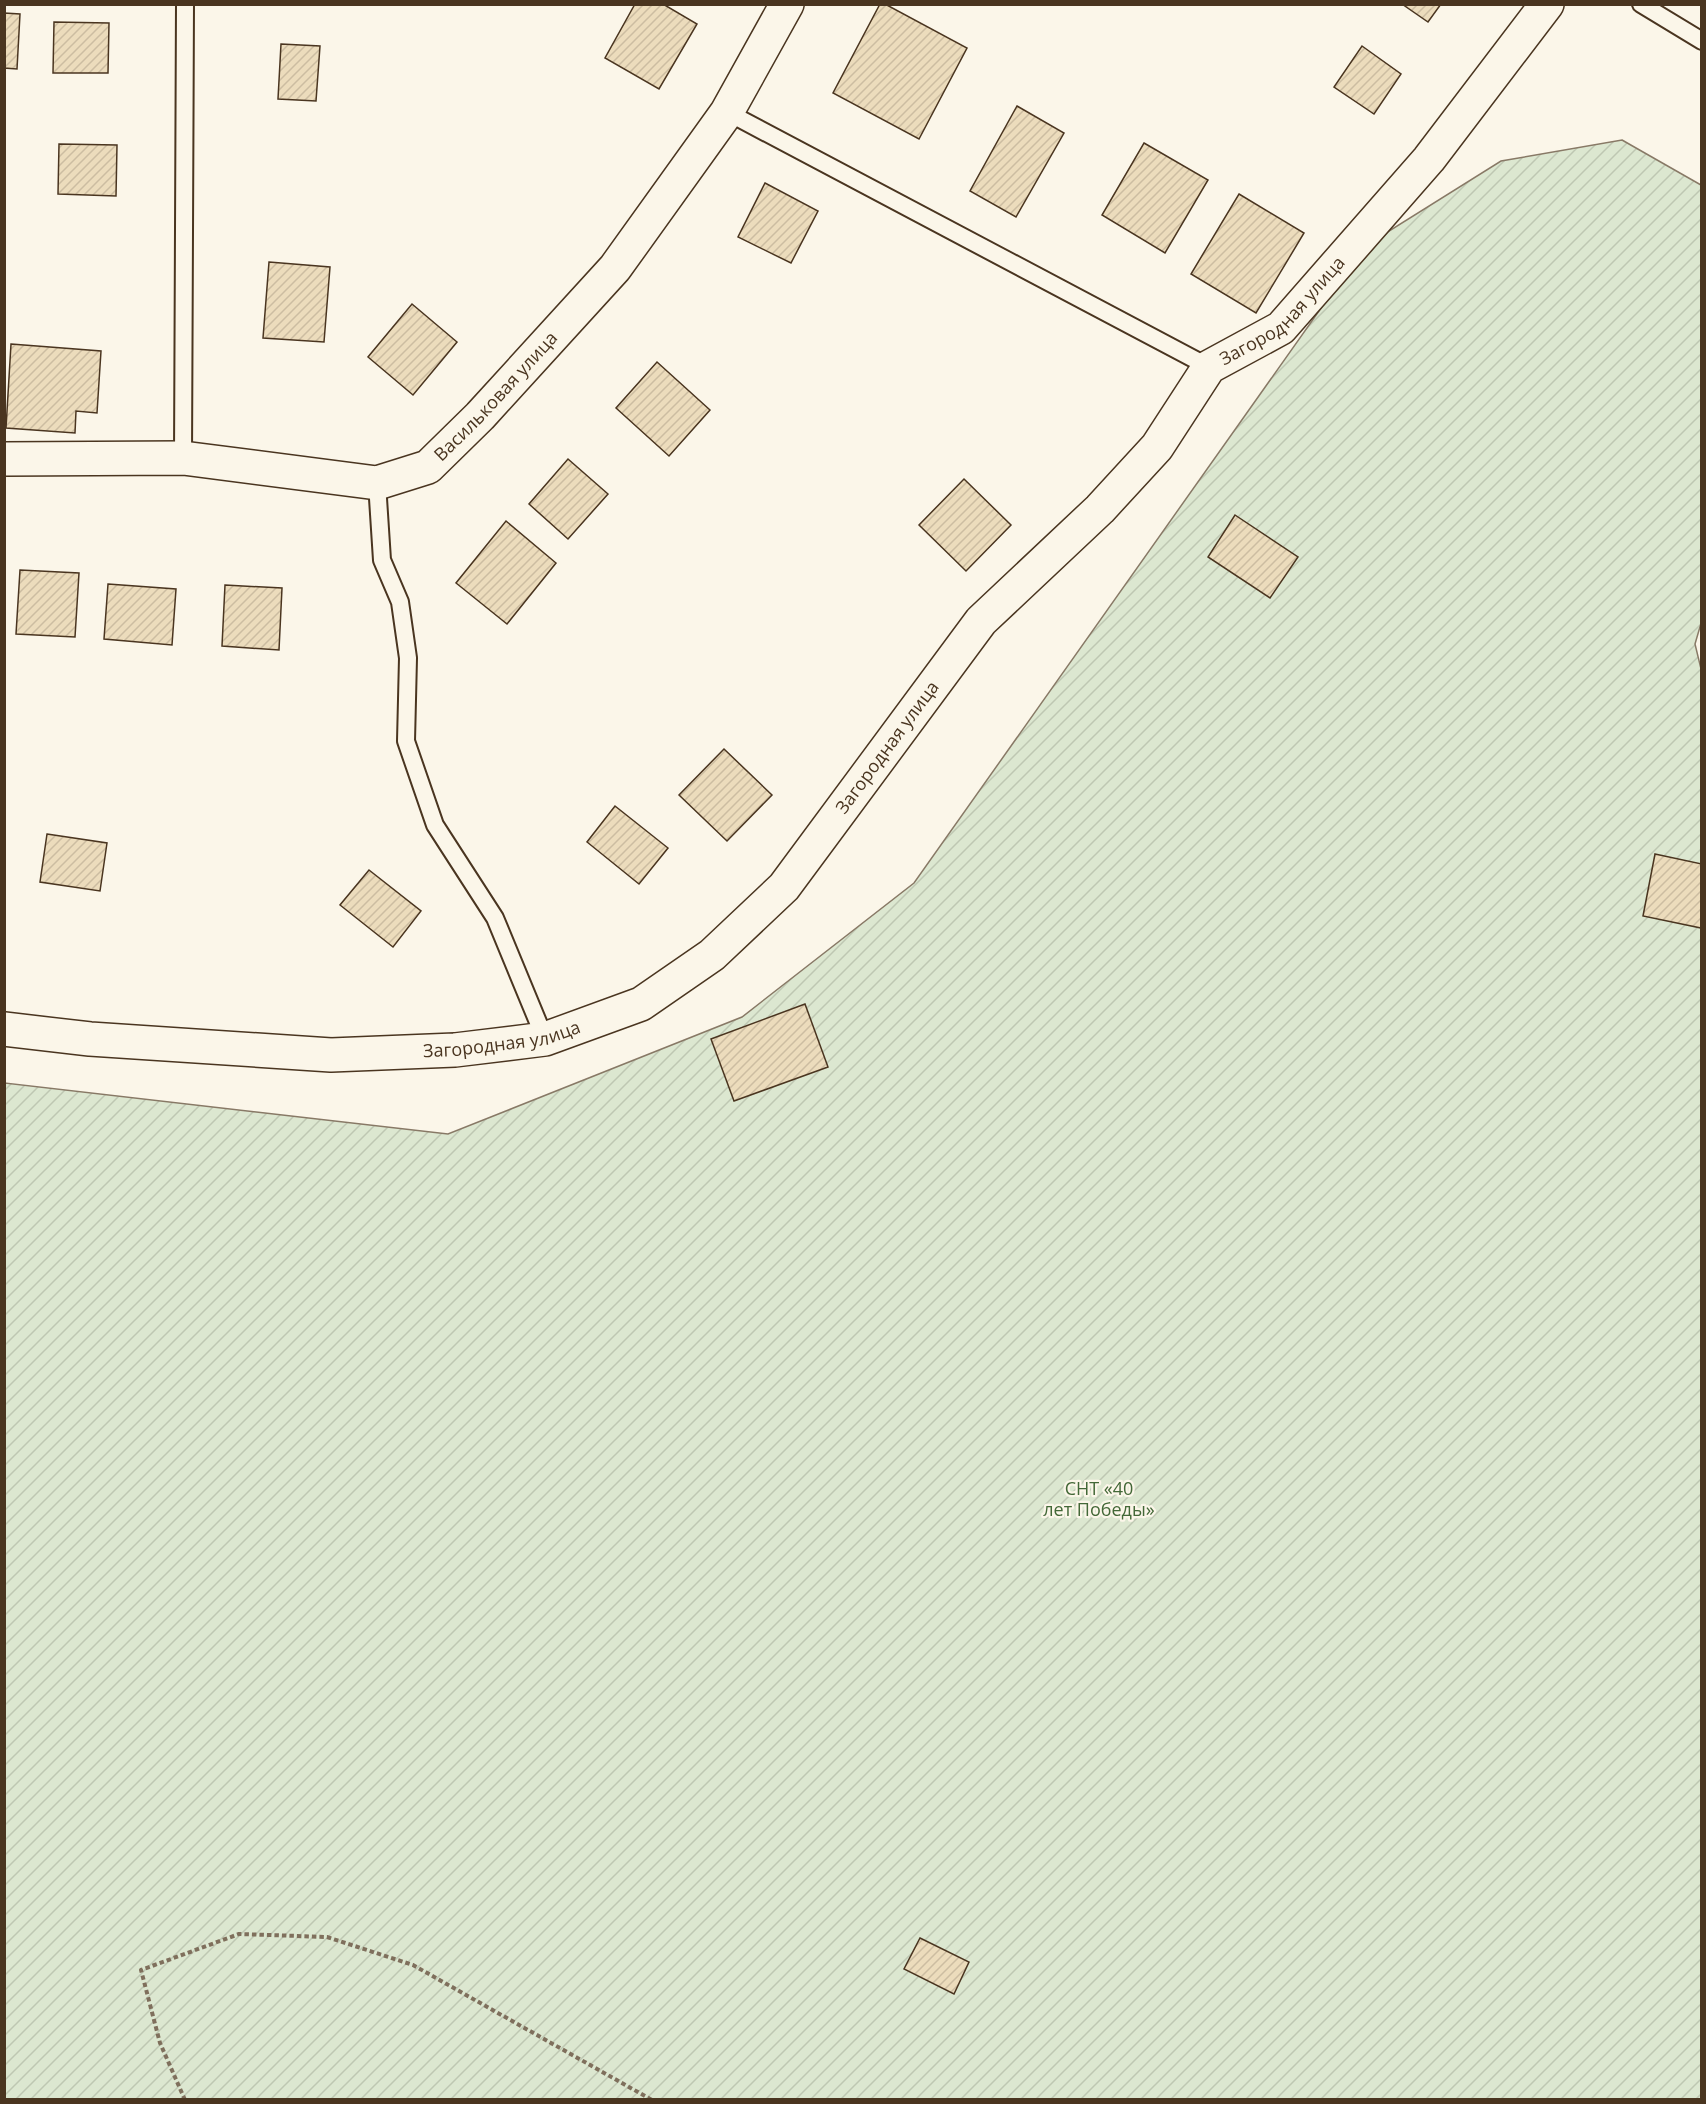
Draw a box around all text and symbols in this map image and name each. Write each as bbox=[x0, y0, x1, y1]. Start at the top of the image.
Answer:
street label: Загородная улица bbox=[1215, 251, 1350, 370]
street label: Васильковая улица bbox=[428, 326, 562, 466]
street label: Загородная улица bbox=[829, 676, 944, 818]
street label: Загородная улица bbox=[423, 1014, 583, 1062]
park label: СНТ «40 лет Победы» bbox=[1043, 1476, 1155, 1521]

